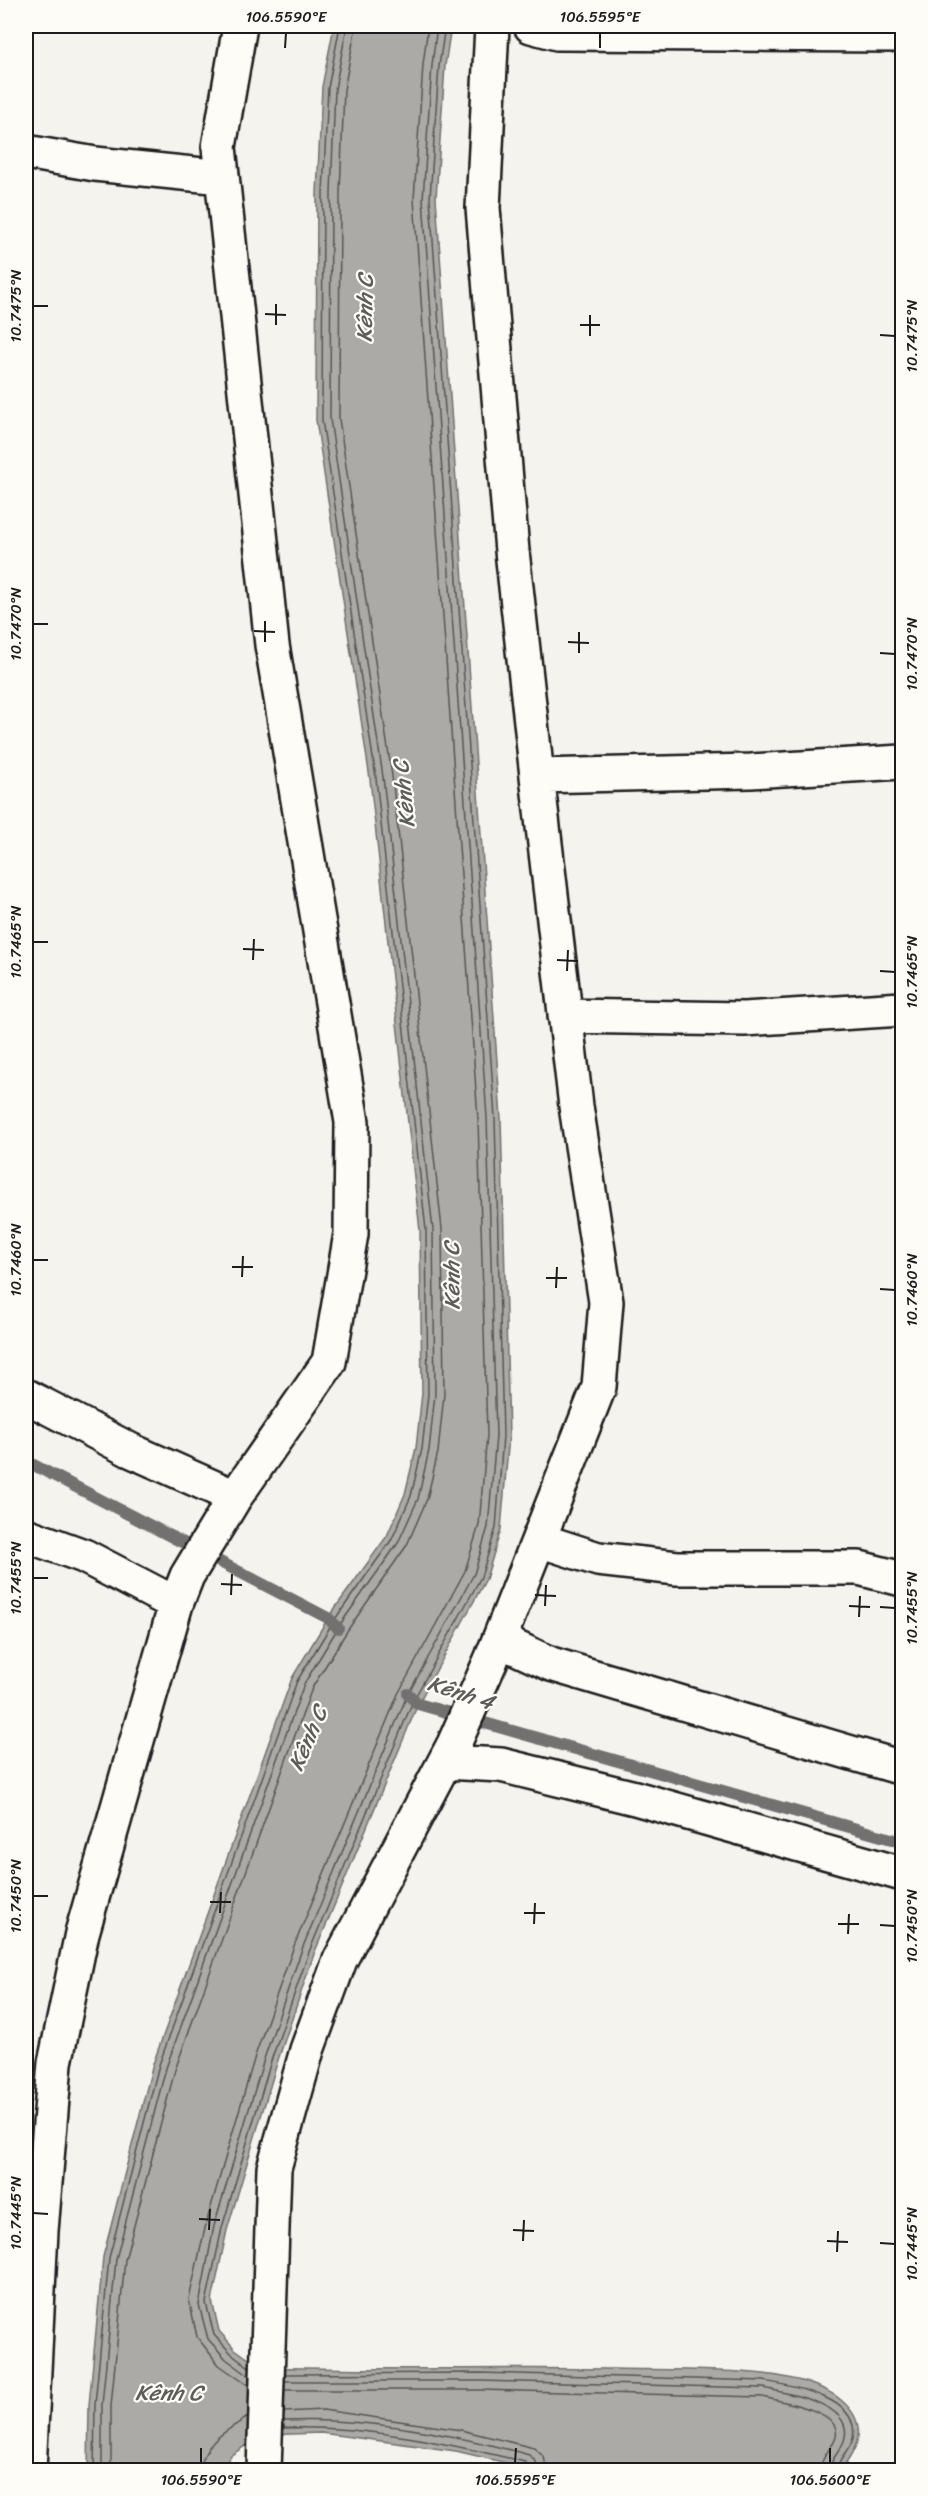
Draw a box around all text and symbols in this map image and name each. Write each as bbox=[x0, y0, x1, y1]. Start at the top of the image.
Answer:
text: 106.5590°E bbox=[246, 4, 328, 30]
text: 106.5595°E bbox=[560, 4, 642, 30]
text: 10.7475°N bbox=[3, 269, 29, 342]
water label: Kênh C bbox=[344, 271, 385, 342]
text: 10.7475°N bbox=[899, 299, 925, 372]
text: 10.7470°N bbox=[3, 587, 29, 661]
text: 10.7470°N bbox=[899, 617, 925, 691]
water label: Kênh C bbox=[380, 755, 426, 830]
text: 10.7465°N bbox=[3, 905, 29, 978]
text: 10.7465°N bbox=[899, 935, 925, 1008]
text: 10.7460°N bbox=[3, 1223, 29, 1297]
water label: Kênh C bbox=[431, 1239, 472, 1310]
text: 10.7460°N bbox=[899, 1253, 925, 1327]
text: 10.7455°N bbox=[3, 1541, 29, 1615]
text: 10.7455°N bbox=[899, 1571, 925, 1645]
water label: Kênh 4 bbox=[423, 1663, 502, 1722]
water label: Kênh C bbox=[276, 1696, 340, 1777]
text: 10.7450°N bbox=[3, 1858, 29, 1933]
text: 10.7450°N bbox=[899, 1888, 925, 1963]
text: 10.7445°N bbox=[3, 2176, 29, 2250]
text: 10.7445°N bbox=[899, 2207, 925, 2281]
water label: Kênh C bbox=[135, 2373, 206, 2412]
text: 106.5590°E bbox=[161, 2467, 243, 2493]
text: 106.5595°E bbox=[475, 2467, 557, 2493]
text: 106.5600°E bbox=[790, 2467, 872, 2493]

